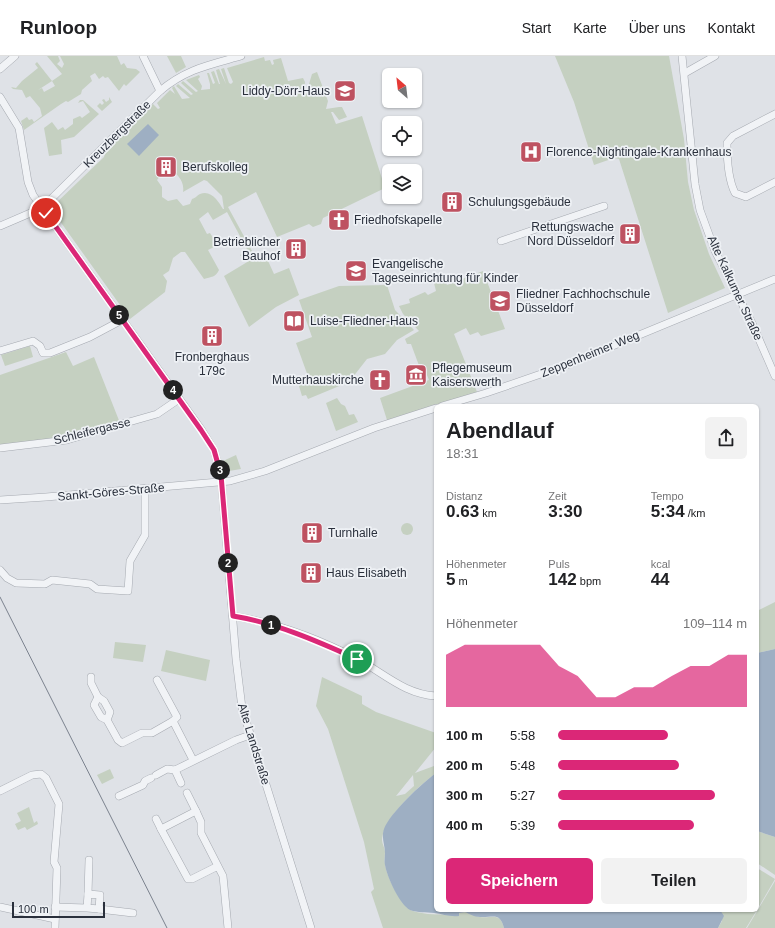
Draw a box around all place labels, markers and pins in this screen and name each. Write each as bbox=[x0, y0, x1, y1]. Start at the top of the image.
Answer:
school or university icon: Liddy-Dörr-Haus bbox=[332, 78, 358, 104]
place label: Liddy-Dörr-Haus bbox=[242, 84, 330, 98]
hospital icon: Florence-Nightingale-Krankenhaus bbox=[518, 139, 544, 165]
place label: Florence-Nightingale-Krankenhaus bbox=[546, 145, 731, 159]
building icon: Berufskolleg bbox=[153, 154, 179, 180]
place label: Berufskolleg bbox=[182, 160, 248, 174]
building icon: Schulungsgebäude bbox=[439, 189, 465, 215]
place label: Schulungsgebäude bbox=[468, 195, 571, 209]
pin bbox=[29, 196, 63, 230]
church icon: Friedhofskapelle bbox=[326, 207, 352, 233]
place label: Friedhofskapelle bbox=[354, 213, 442, 227]
place label: Rettungswache Nord Düsseldorf bbox=[527, 220, 615, 248]
building icon: Rettungswache Nord Düsseldorf bbox=[617, 221, 643, 247]
place label: Betrieblicher Bauhof bbox=[213, 235, 281, 263]
building icon: Betrieblicher Bauhof bbox=[283, 236, 309, 262]
place label: Evangelische Tageseinrichtung für Kinder bbox=[372, 257, 518, 285]
school or university icon: Evangelische Tageseinrichtung für Kinder bbox=[343, 258, 369, 284]
place label: Fliedner Fachhochschule Düsseldorf bbox=[516, 287, 650, 315]
school or university icon: Fliedner Fachhochschule Düsseldorf bbox=[487, 288, 513, 314]
pin: 5 bbox=[109, 305, 129, 325]
library icon: Luise-Fliedner-Haus bbox=[281, 308, 307, 334]
place label: Luise-Fliedner-Haus bbox=[310, 314, 418, 328]
building icon: Fronberghaus 179c bbox=[199, 323, 225, 349]
place label: Fronberghaus 179c bbox=[175, 350, 249, 378]
place label: Pflegemuseum Kaiserswerth bbox=[432, 361, 512, 389]
museum icon: Pflegemuseum Kaiserswerth bbox=[403, 362, 429, 388]
church icon: Mutterhauskirche bbox=[367, 367, 393, 393]
place label: Mutterhauskirche bbox=[272, 373, 364, 387]
pin: 4 bbox=[163, 380, 183, 400]
pin: 3 bbox=[210, 460, 230, 480]
building icon: Turnhalle bbox=[299, 520, 325, 546]
place label: Turnhalle bbox=[328, 526, 378, 540]
pin: 2 bbox=[218, 553, 238, 573]
building icon: Haus Elisabeth bbox=[298, 560, 324, 586]
place label: Haus Elisabeth bbox=[326, 566, 407, 580]
pin: 1 bbox=[261, 615, 281, 635]
pin bbox=[340, 642, 374, 676]

